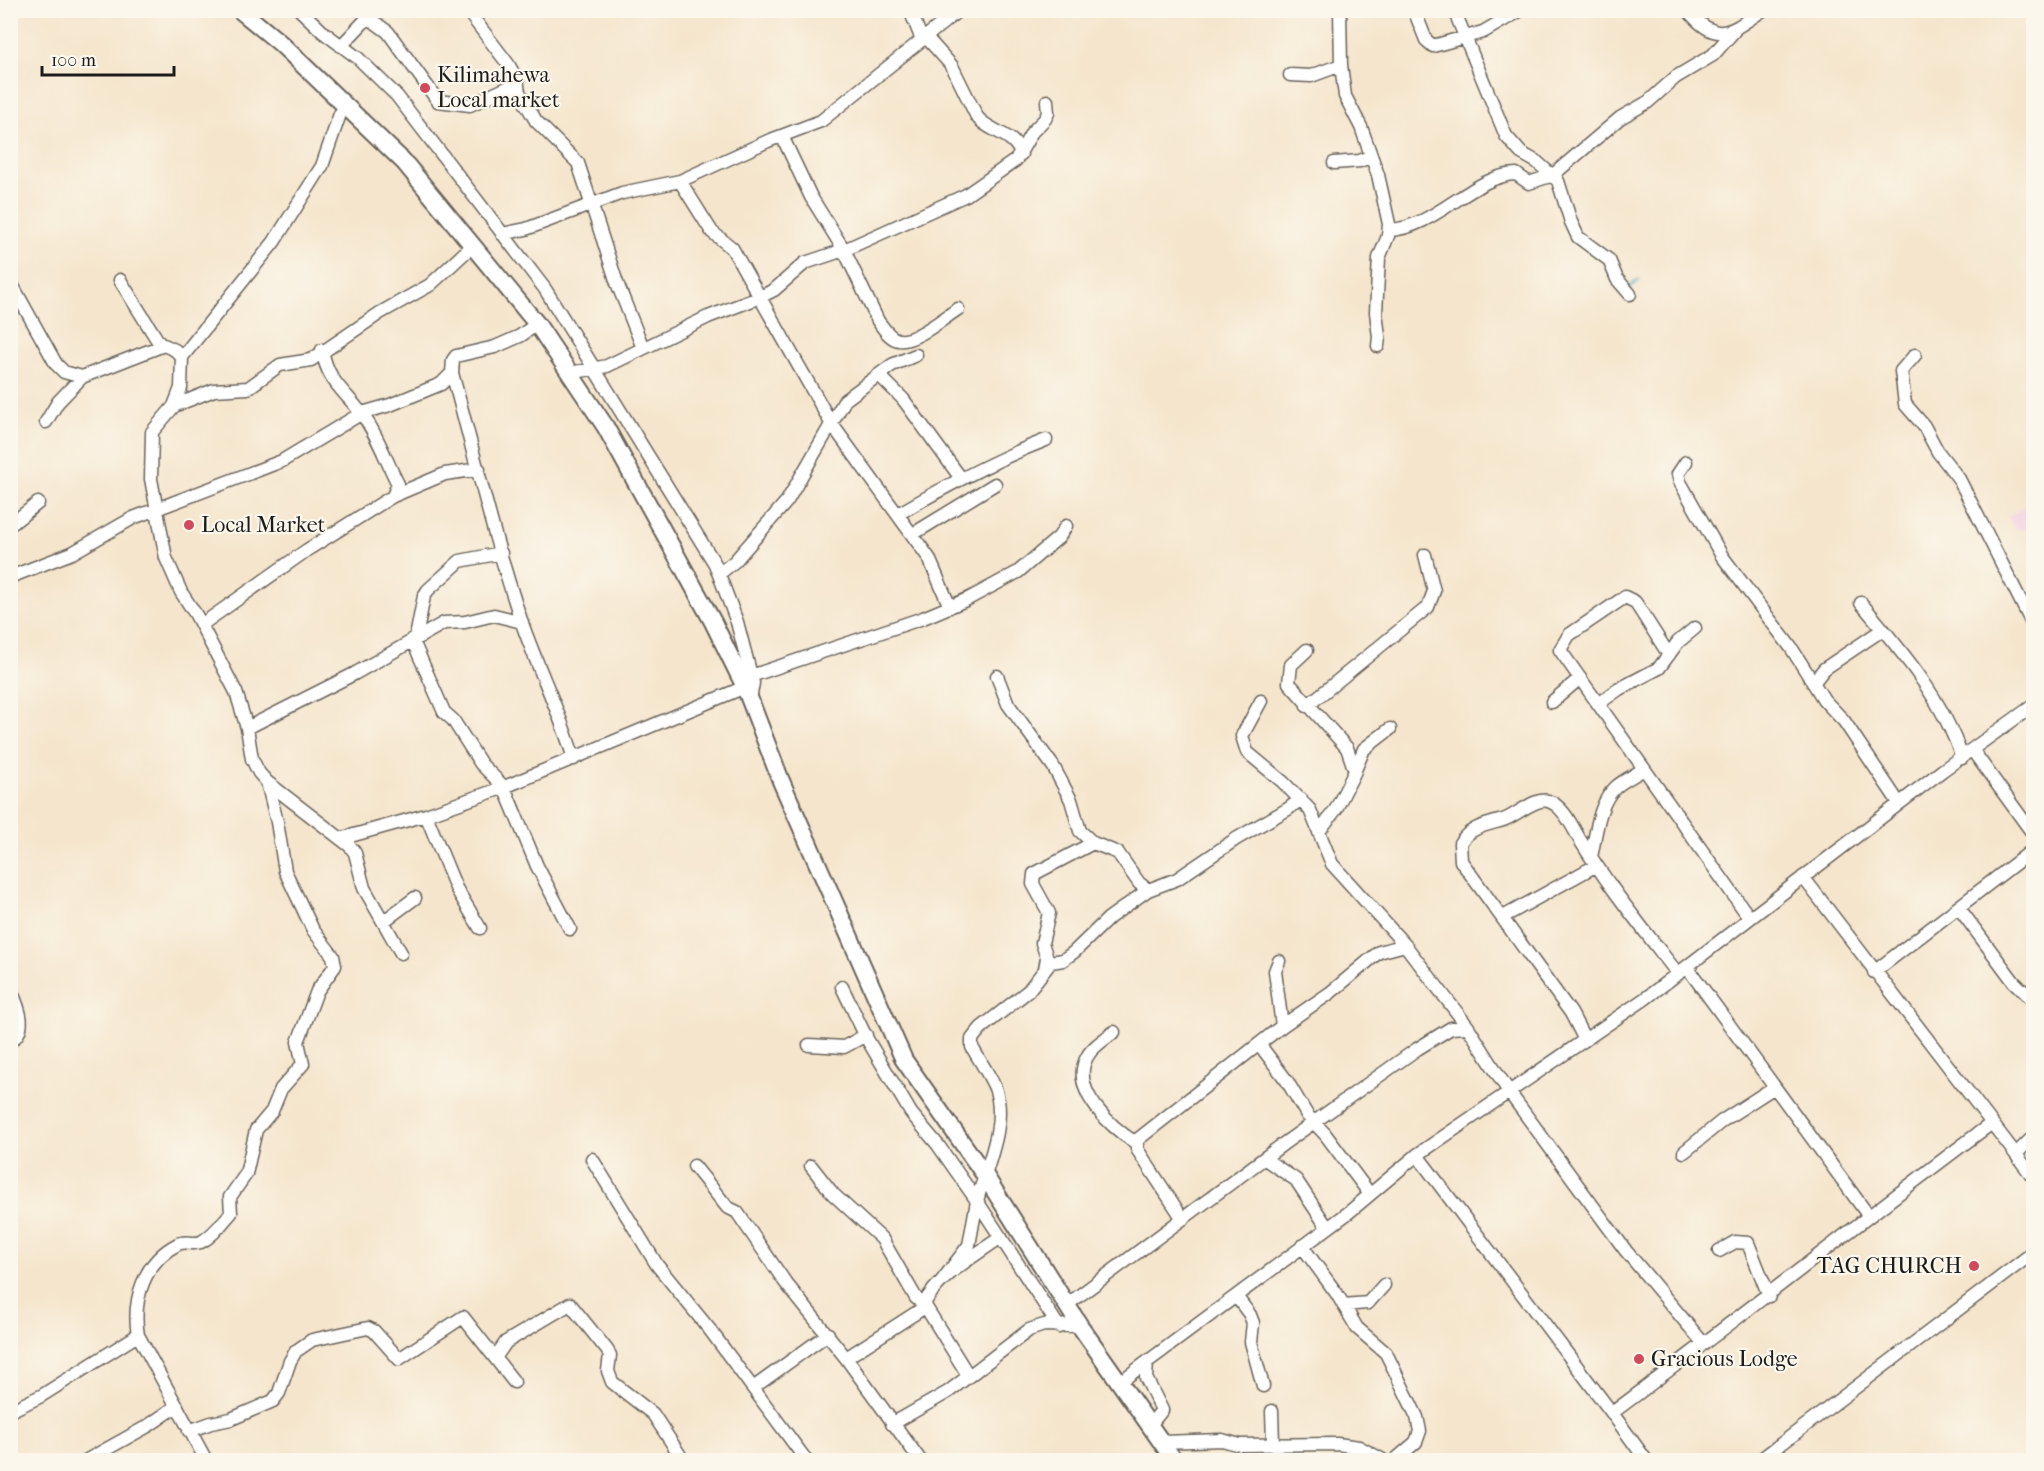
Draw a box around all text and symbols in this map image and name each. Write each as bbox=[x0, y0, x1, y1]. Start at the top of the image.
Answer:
scale bar bbox=[42, 39, 174, 77]
text: 100 m bbox=[51, 50, 96, 71]
place label: Kilimahewa Local market bbox=[437, 62, 560, 113]
marker: Kilimahewa Local market bbox=[418, 81, 432, 95]
place label: Local Market bbox=[201, 512, 326, 538]
marker: Local Market bbox=[182, 518, 196, 532]
place label: TAG CHURCH bbox=[1817, 1253, 1962, 1279]
marker: TAG CHURCH bbox=[1967, 1259, 1981, 1273]
place label: Gracious Lodge bbox=[1651, 1346, 1798, 1372]
marker: Gracious Lodge bbox=[1632, 1352, 1646, 1366]

